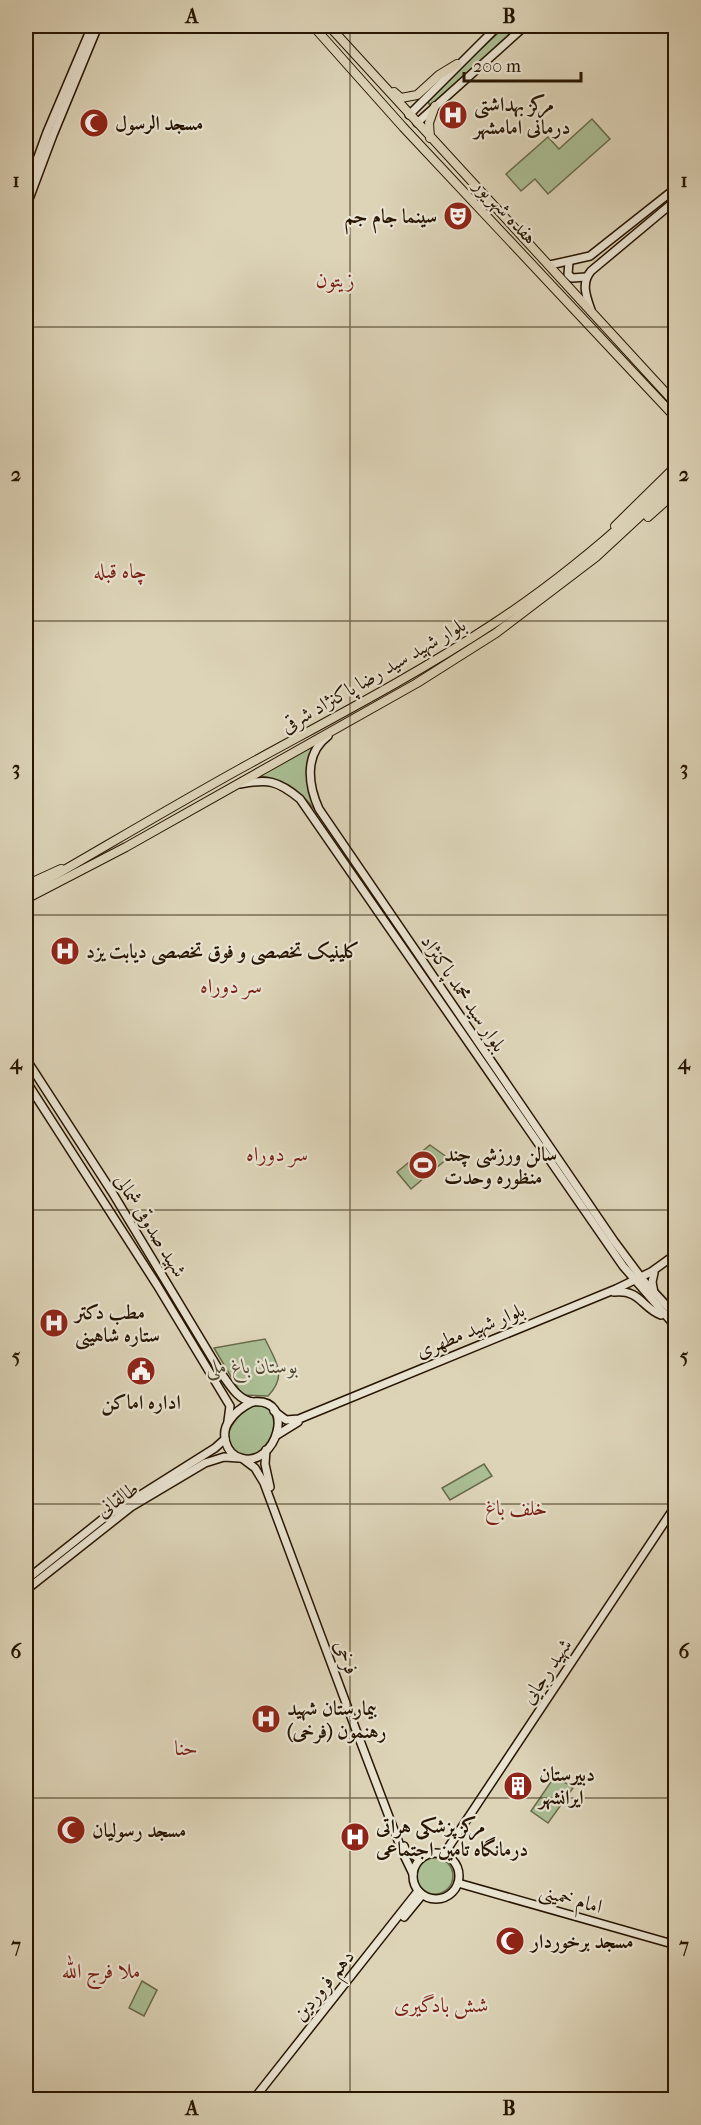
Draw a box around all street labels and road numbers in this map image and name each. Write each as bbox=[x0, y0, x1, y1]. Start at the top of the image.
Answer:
street label: هفده شهریور bbox=[467, 172, 542, 250]
street label: بلوار شهید سید رضا پاکنژاد شرقی bbox=[277, 613, 471, 740]
street label: بلوار سید محمد پاکنژاد bbox=[414, 930, 511, 1058]
street label: شهید صدوقی شمالی bbox=[109, 1169, 191, 1282]
street label: بلوار شهید مطهری bbox=[412, 1298, 528, 1364]
street label: طالقانی bbox=[92, 1477, 143, 1522]
street label: شهید رجایی bbox=[516, 1634, 578, 1710]
street label: فرخی bbox=[329, 1637, 363, 1678]
street label: امام خمینی bbox=[535, 1879, 605, 1924]
street label: دهم فروردین bbox=[288, 1945, 364, 2030]

